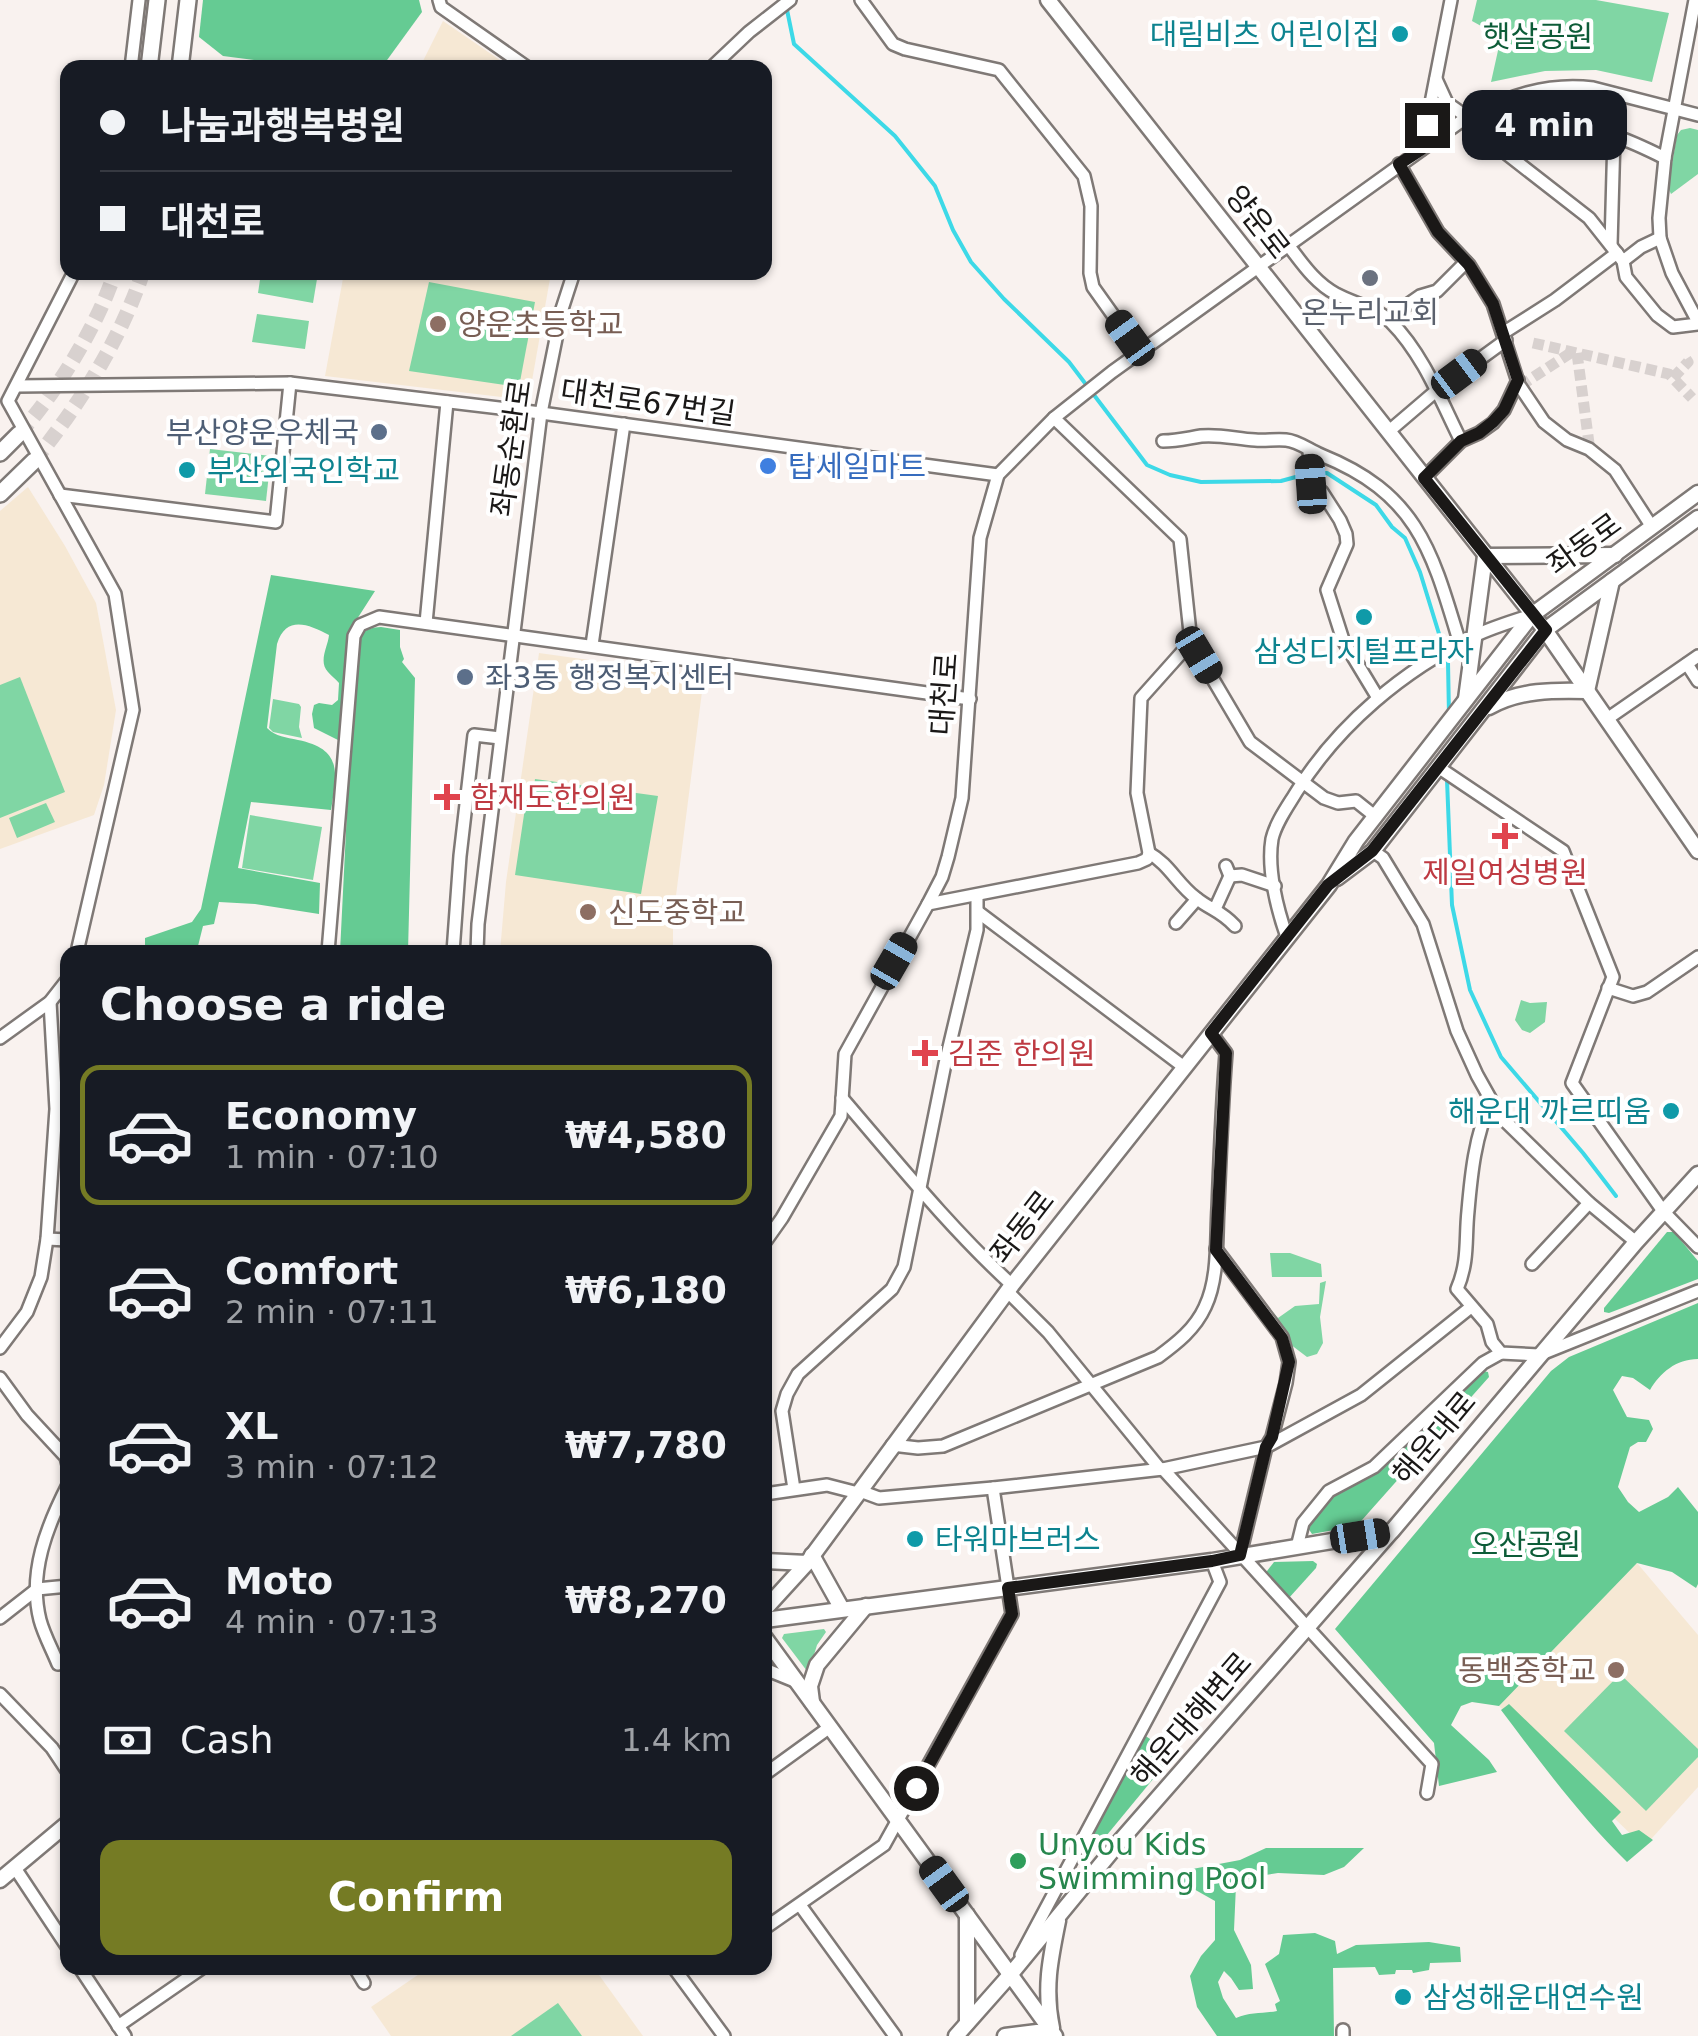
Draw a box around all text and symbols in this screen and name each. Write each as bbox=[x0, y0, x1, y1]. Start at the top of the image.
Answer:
place label: 대림비츠 어린이집 bbox=[1150, 17, 1380, 52]
park label: 햇살공원 bbox=[1483, 19, 1593, 54]
marker: 대림비츠 어린이집 bbox=[1389, 23, 1411, 45]
callout: 4 min bbox=[1462, 90, 1627, 160]
route end bbox=[1405, 103, 1450, 148]
text: 나눔과행복병원 bbox=[160, 104, 405, 148]
text: 4 min bbox=[1494, 106, 1595, 144]
street label: 양운로 bbox=[1219, 179, 1297, 265]
text: 대천로 bbox=[160, 200, 265, 244]
marker: 온누리교회 bbox=[1359, 267, 1381, 289]
place label: 온누리교회 bbox=[1301, 295, 1439, 330]
car bbox=[1100, 305, 1160, 371]
place label: 양운초등학교 bbox=[458, 307, 624, 342]
marker: 양운초등학교 bbox=[427, 313, 449, 335]
car bbox=[1426, 344, 1492, 404]
street label: 대천로67번길 bbox=[558, 372, 738, 432]
street label: 좌동순환로 bbox=[484, 377, 538, 519]
place label: 부산양운우체국 bbox=[166, 415, 359, 450]
marker: 부산양운우체국 bbox=[368, 421, 390, 443]
place label: 탑세일마트 bbox=[788, 449, 926, 484]
place label: 부산외국인학교 bbox=[207, 453, 400, 488]
car bbox=[1294, 453, 1328, 515]
marker: 탑세일마트 bbox=[757, 455, 779, 477]
marker: 부산외국인학교 bbox=[176, 459, 198, 481]
street label: 좌동로 bbox=[1540, 506, 1628, 582]
marker: 삼성디지털프라자 bbox=[1353, 606, 1375, 628]
car bbox=[1171, 622, 1227, 688]
place label: 삼성디지털프라자 bbox=[1254, 634, 1474, 669]
street label: 대천로 bbox=[924, 651, 964, 737]
place label: 좌3동 행정복지센터 bbox=[485, 660, 734, 695]
marker: 좌3동 행정복지센터 bbox=[454, 666, 476, 688]
place label: 함재도한의원 bbox=[470, 780, 636, 815]
marker: 함재도한의원 bbox=[434, 784, 460, 810]
marker: 제일여성병원 bbox=[1492, 823, 1518, 849]
place label: 제일여성병원 bbox=[1422, 855, 1588, 890]
place label: 신도중학교 bbox=[608, 895, 746, 930]
marker: 신도중학교 bbox=[577, 901, 599, 923]
car bbox=[866, 928, 922, 994]
text: Choose a ride bbox=[100, 978, 446, 1031]
place label: 김준 한의원 bbox=[948, 1036, 1096, 1071]
marker: 김준 한의원 bbox=[912, 1040, 938, 1066]
icon: car bbox=[105, 1090, 195, 1180]
text: Economy bbox=[225, 1094, 417, 1138]
place label: 해운대 까르띠움 bbox=[1448, 1094, 1651, 1129]
marker: 해운대 까르띠움 bbox=[1660, 1100, 1682, 1122]
text: ₩4,580 bbox=[565, 1113, 727, 1157]
text: 1 min · 07:10 bbox=[225, 1138, 439, 1176]
street label: 좌동로 bbox=[983, 1184, 1061, 1270]
icon: car bbox=[105, 1245, 195, 1335]
text: Comfort bbox=[225, 1249, 398, 1293]
text: ₩6,180 bbox=[565, 1268, 727, 1312]
text: 2 min · 07:11 bbox=[225, 1293, 439, 1331]
street label: 해운대로 bbox=[1385, 1384, 1483, 1492]
icon: car bbox=[105, 1400, 195, 1490]
text: XL bbox=[225, 1404, 279, 1448]
text: ₩7,780 bbox=[565, 1423, 727, 1467]
text: 3 min · 07:12 bbox=[225, 1448, 439, 1486]
car bbox=[1328, 1516, 1392, 1556]
place label: 타워마브러스 bbox=[935, 1522, 1101, 1557]
park label: 오산공원 bbox=[1471, 1527, 1581, 1562]
marker: 타워마브러스 bbox=[904, 1528, 926, 1550]
icon: car bbox=[105, 1555, 195, 1645]
text: Moto bbox=[225, 1559, 333, 1603]
text: ₩8,270 bbox=[565, 1578, 727, 1622]
text: 4 min · 07:13 bbox=[225, 1603, 439, 1641]
street label: 해운대해변로 bbox=[1123, 1645, 1259, 1793]
place label: 동백중학교 bbox=[1458, 1653, 1596, 1688]
marker: 동백중학교 bbox=[1605, 1659, 1627, 1681]
icon: cash bbox=[100, 1713, 155, 1768]
text: Cash bbox=[180, 1718, 274, 1762]
text: 1.4 km bbox=[621, 1721, 732, 1759]
route start bbox=[894, 1766, 939, 1811]
place label: Unyou Kids Swimming Pool bbox=[1038, 1827, 1266, 1896]
button: Confirm bbox=[100, 1840, 732, 1955]
marker: Unyou Kids Swimming Pool bbox=[1007, 1850, 1029, 1872]
car bbox=[914, 1851, 974, 1917]
place label: 삼성해운대연수원 bbox=[1423, 1980, 1644, 2015]
marker: 삼성해운대연수원 bbox=[1392, 1986, 1414, 2008]

